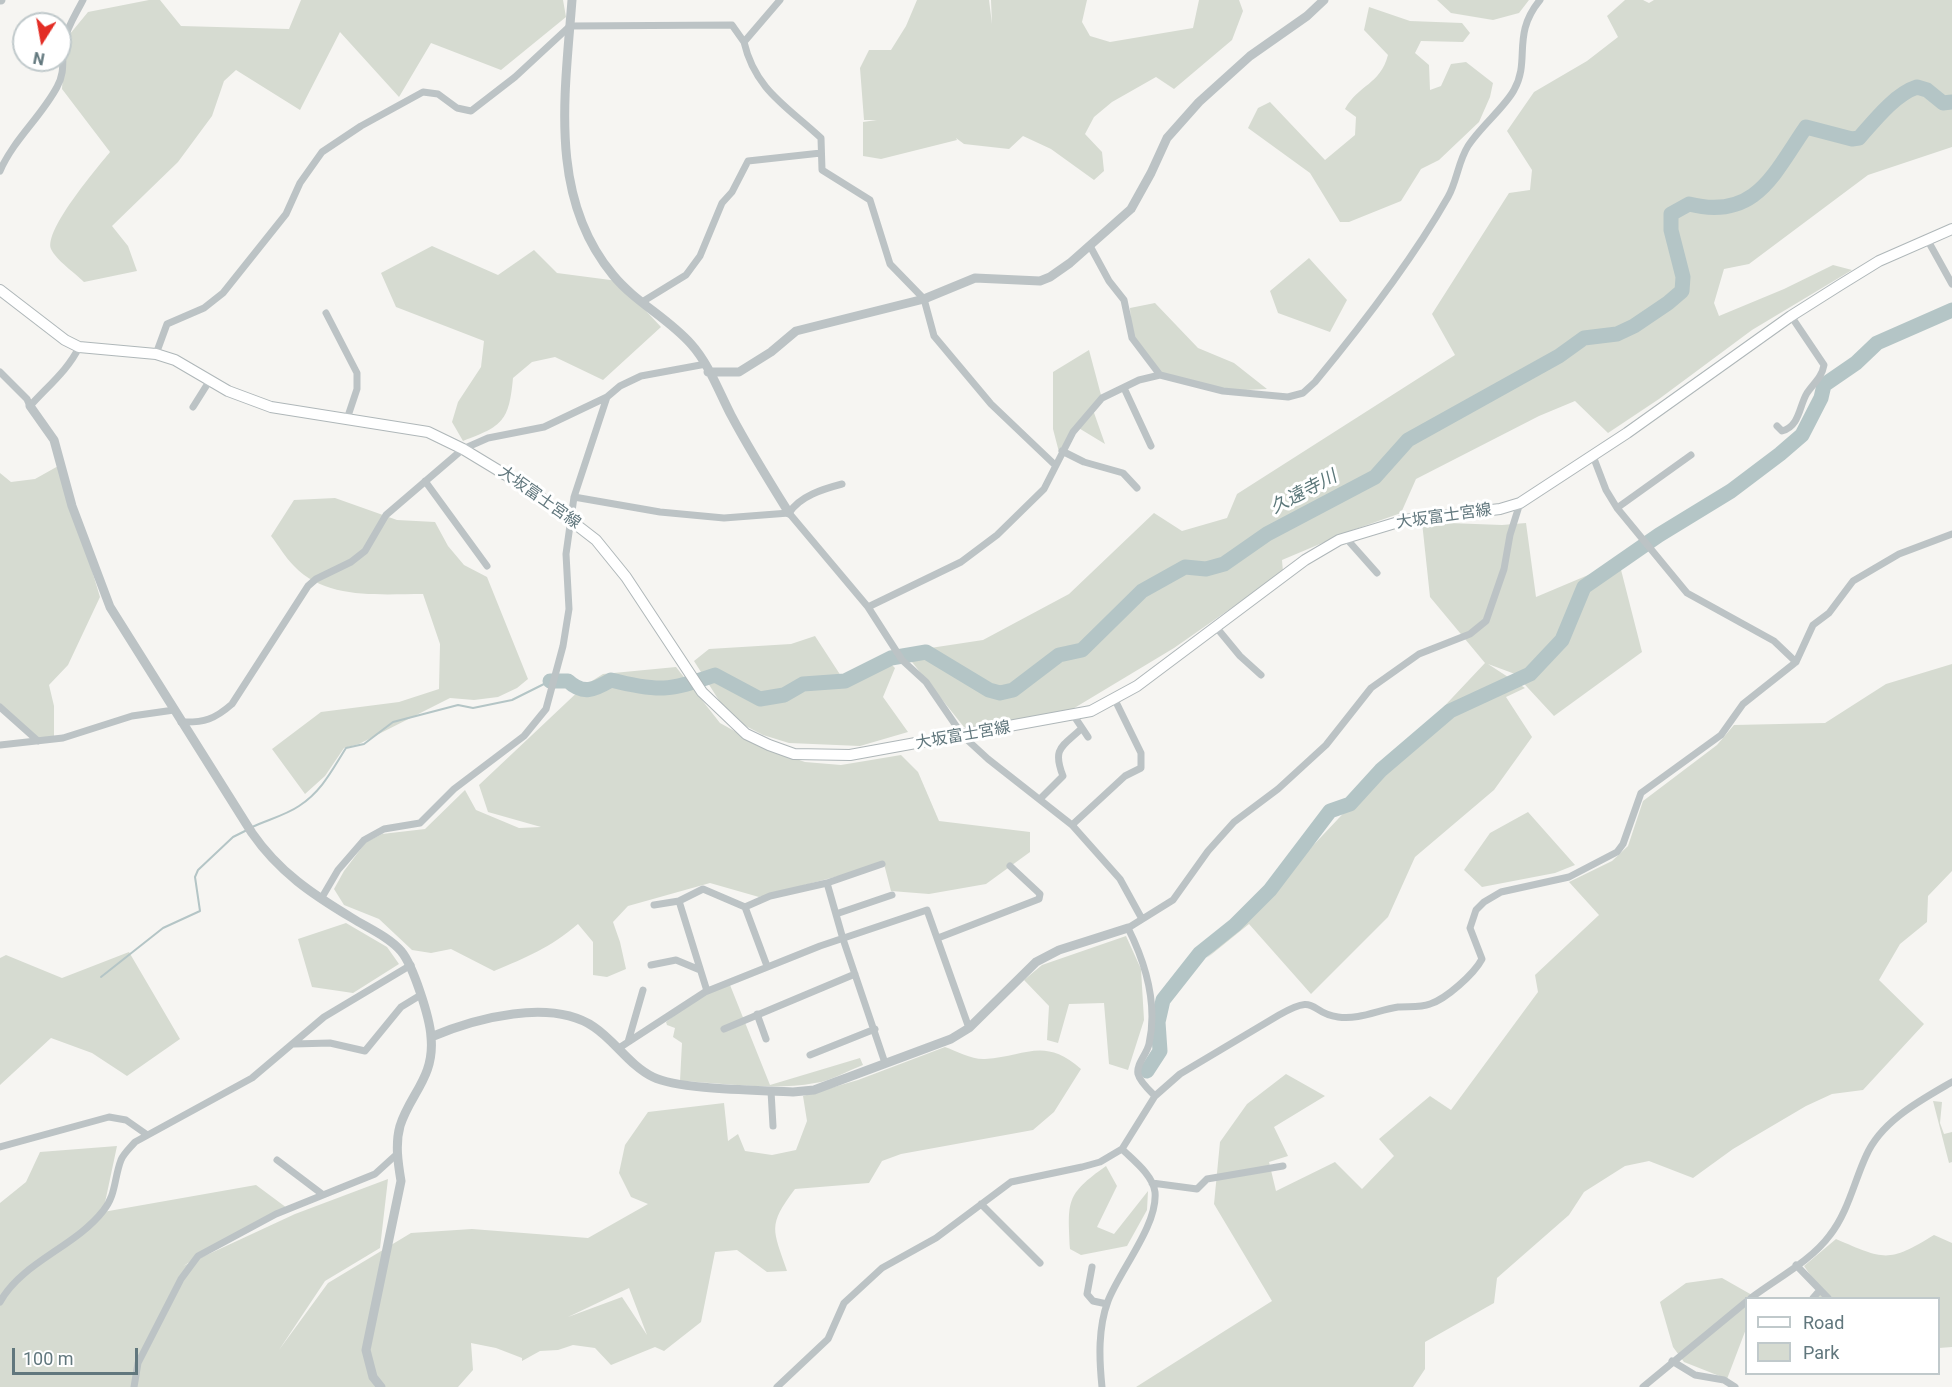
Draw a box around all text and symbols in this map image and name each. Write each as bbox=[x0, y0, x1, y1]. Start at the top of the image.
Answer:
north arrow bbox=[12, 12, 72, 72]
text: N bbox=[32, 48, 46, 69]
street label: 大坂富士宮線 bbox=[494, 463, 584, 533]
water label: 久遠寺川 bbox=[1267, 467, 1341, 519]
street label: 大坂富士宮線 bbox=[1395, 501, 1493, 533]
street label: 大坂富士宮線 bbox=[914, 718, 1012, 754]
legend bbox=[1745, 1297, 1940, 1375]
text: Road bbox=[1803, 1312, 1844, 1333]
scale bar bbox=[15, 1336, 141, 1374]
text: Park bbox=[1803, 1342, 1839, 1363]
text: 100 m bbox=[23, 1348, 74, 1369]

